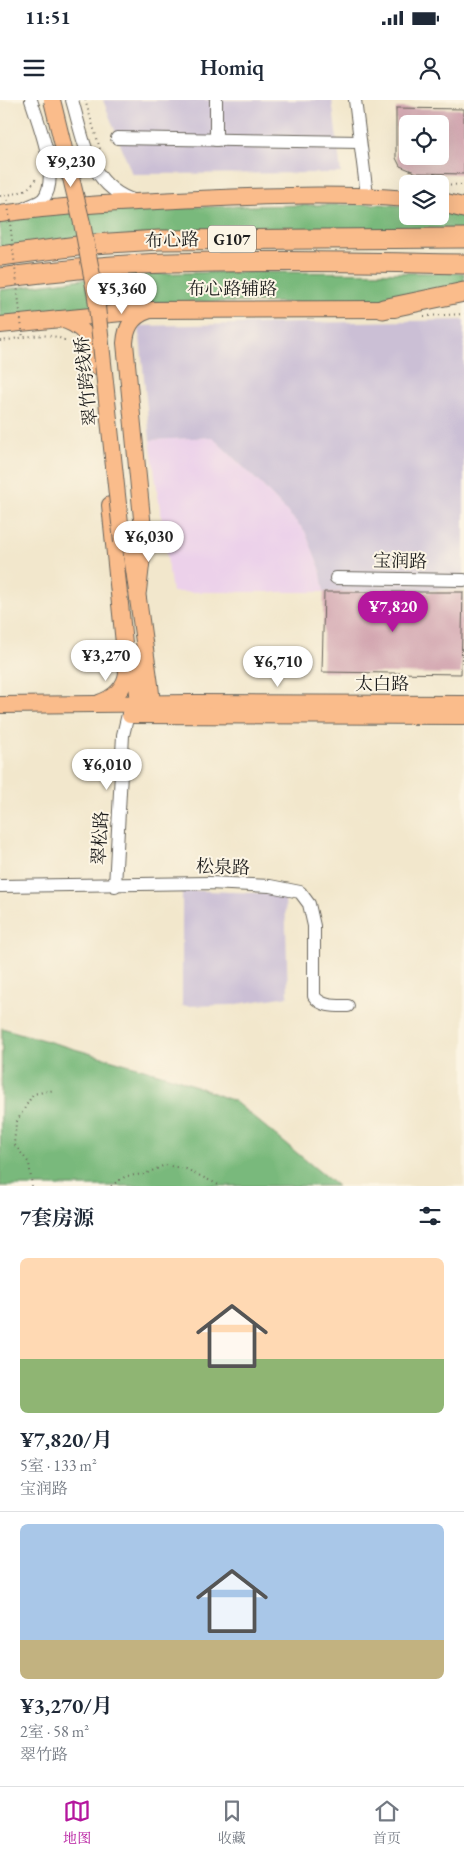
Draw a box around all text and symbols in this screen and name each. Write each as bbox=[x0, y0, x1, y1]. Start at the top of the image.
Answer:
text: 11:51 bbox=[25, 5, 71, 30]
text: Homiq bbox=[200, 53, 264, 82]
icon: menu bbox=[20, 54, 48, 82]
icon: person bbox=[416, 54, 444, 82]
map controls bbox=[399, 115, 449, 225]
button: locate bbox=[399, 115, 449, 165]
pin: ¥9,230 bbox=[30, 146, 112, 188]
text: ¥9,230 bbox=[47, 151, 95, 172]
button: layers bbox=[399, 175, 449, 225]
road number: G107 bbox=[208, 226, 256, 252]
street label: 布心路 bbox=[145, 227, 199, 252]
pin: ¥5,360 bbox=[81, 272, 163, 315]
street label: 布心路辅路 bbox=[187, 277, 277, 300]
text: ¥5,360 bbox=[98, 278, 146, 299]
street label: 翠竹跨线桥 bbox=[69, 335, 102, 427]
pin: ¥6,030 bbox=[108, 520, 190, 563]
text: ¥6,030 bbox=[125, 526, 173, 547]
street label: 宝润路 bbox=[373, 549, 427, 572]
pin: ¥7,820 bbox=[352, 590, 434, 633]
text: ¥7,820 bbox=[369, 596, 417, 617]
pin: ¥3,270 bbox=[65, 640, 147, 682]
text: ¥3,270 bbox=[82, 645, 130, 666]
pin: ¥6,710 bbox=[237, 646, 319, 688]
text: ¥6,710 bbox=[254, 651, 302, 672]
street label: 太白路 bbox=[355, 672, 409, 695]
pin: ¥6,010 bbox=[66, 748, 148, 791]
text: ¥6,010 bbox=[83, 754, 131, 775]
street label: 翠松路 bbox=[87, 810, 112, 866]
street label: 松泉路 bbox=[196, 854, 250, 879]
icon: filters bbox=[416, 1202, 444, 1230]
text: 7套房源 bbox=[20, 1204, 94, 1231]
icon: home bbox=[187, 1291, 277, 1381]
text: ¥7,820/月 bbox=[20, 1426, 113, 1453]
text: 5室 · 133 m² bbox=[20, 1455, 97, 1476]
text: 宝润路 bbox=[20, 1478, 68, 1499]
icon: home bbox=[187, 1556, 277, 1646]
text: ¥3,270/月 bbox=[20, 1692, 113, 1719]
text: 2室 · 58 m² bbox=[20, 1721, 89, 1742]
text: 翠竹路 bbox=[20, 1744, 68, 1765]
tab: 地图 bbox=[63, 1797, 91, 1847]
tab: 收藏 bbox=[218, 1797, 246, 1847]
tab: 首页 bbox=[373, 1797, 401, 1847]

